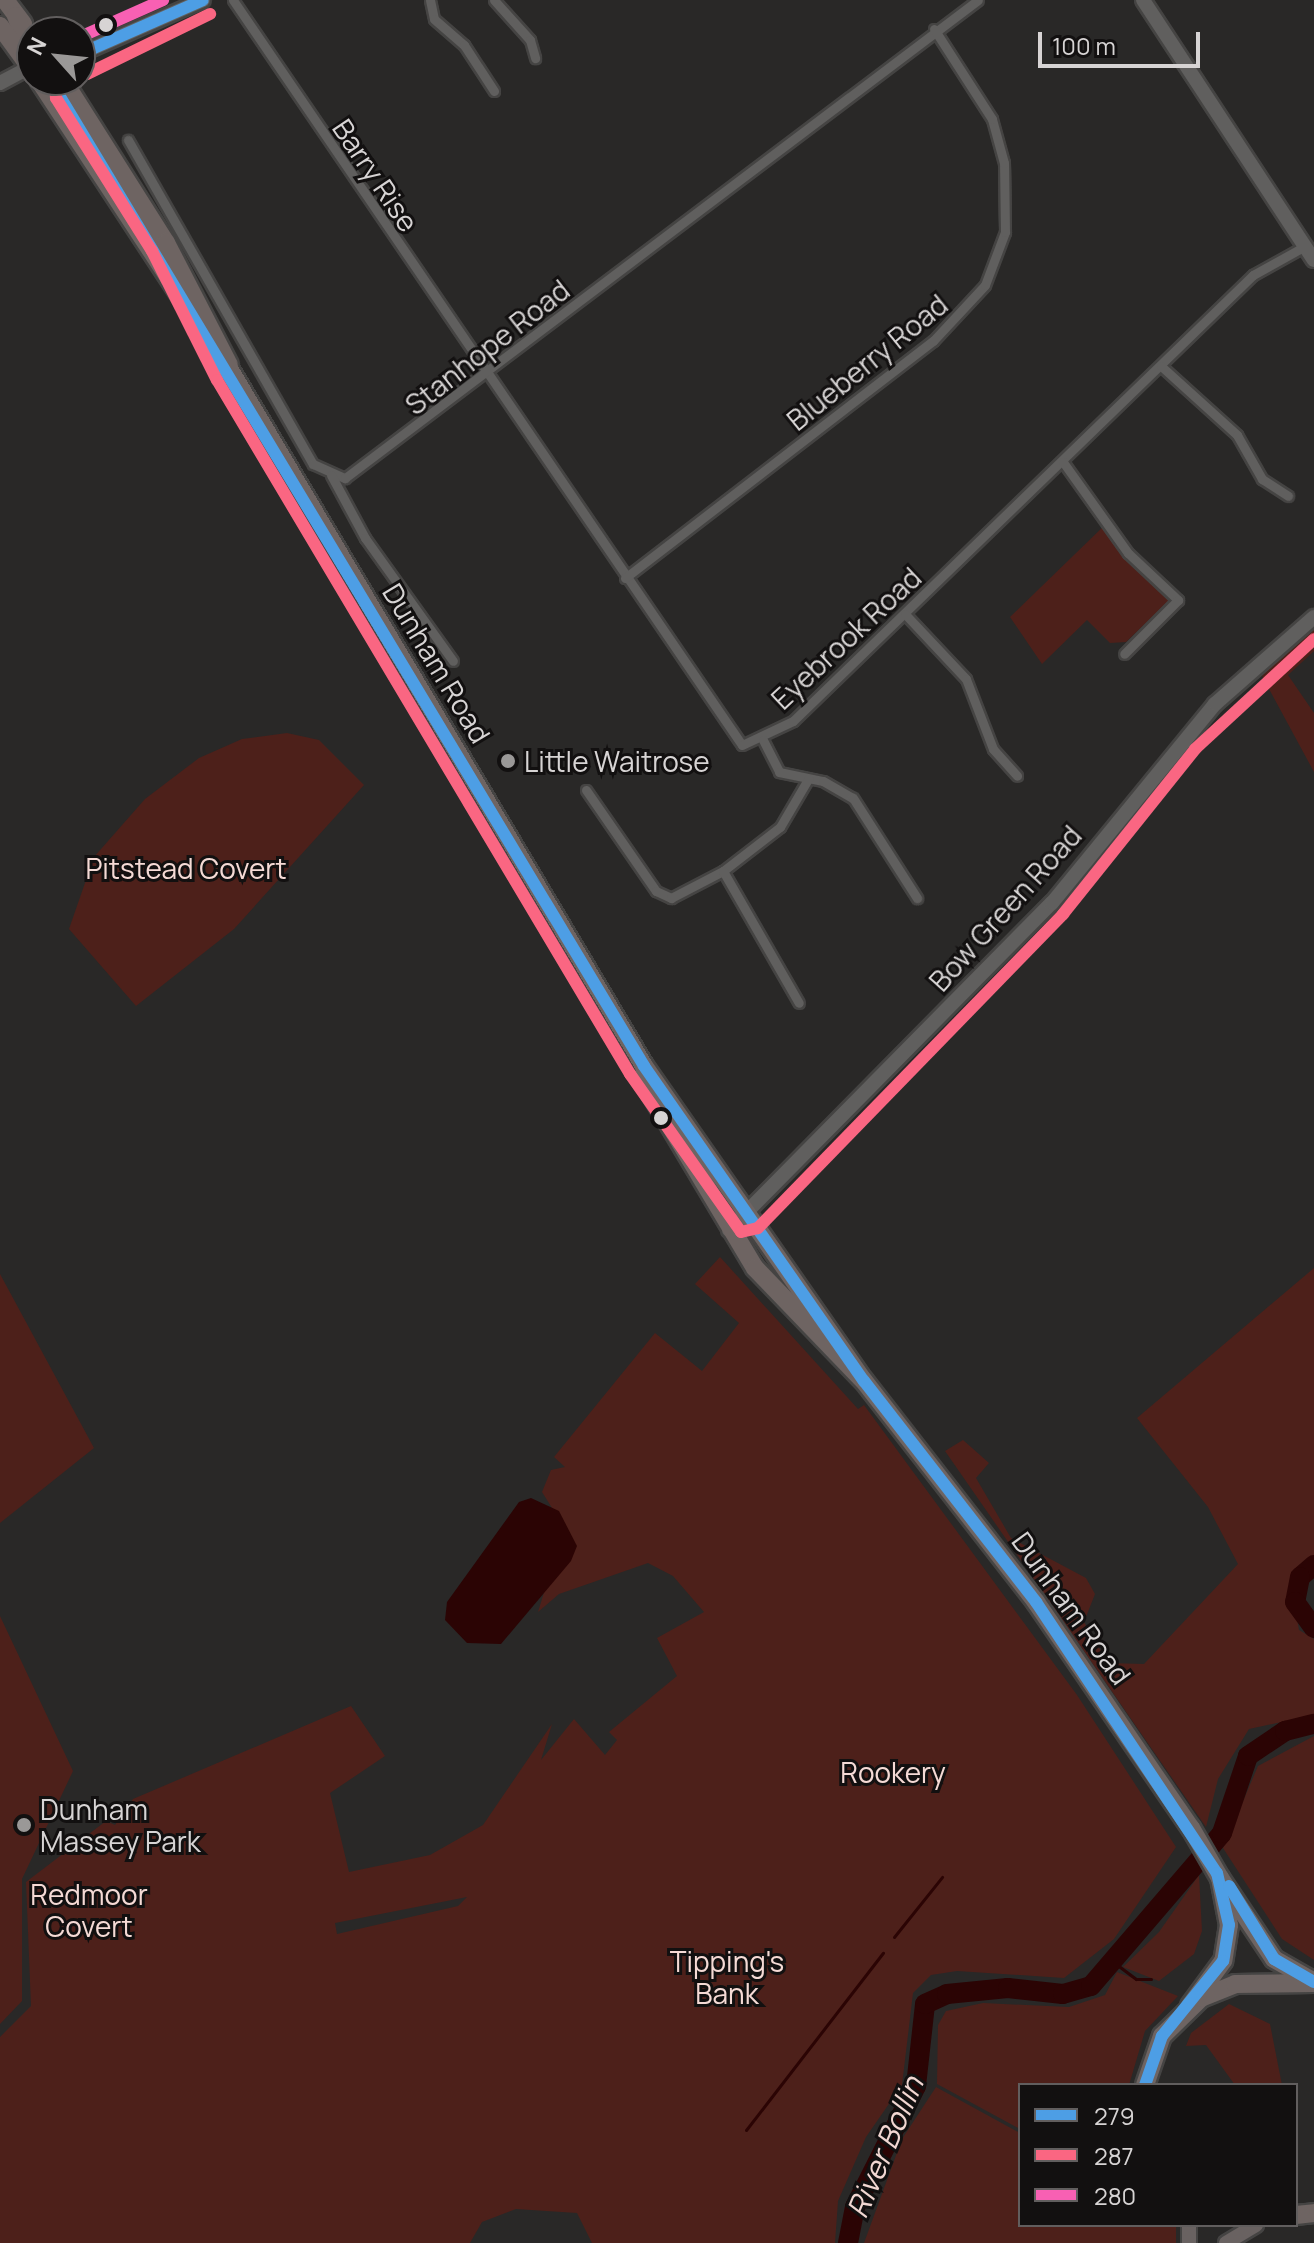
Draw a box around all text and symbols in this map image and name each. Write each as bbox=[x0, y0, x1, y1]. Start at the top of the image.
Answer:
north arrow bbox=[16, 16, 96, 96]
scale bar bbox=[1042, 16, 1204, 66]
unlabelled marker bbox=[98, 17, 114, 33]
text: 100 m bbox=[1052, 29, 1116, 62]
text: N bbox=[19, 32, 53, 60]
street label: Barry Rise bbox=[326, 112, 426, 238]
street label: Stanhope Road bbox=[398, 273, 576, 421]
street label: Blueberry Road bbox=[780, 287, 954, 437]
street label: Eyebrook Road bbox=[764, 560, 928, 716]
street label: Dunham Road bbox=[376, 577, 498, 749]
place label: Little Waitrose bbox=[524, 744, 710, 778]
marker: Little Waitrose bbox=[499, 752, 517, 770]
street label: Bow Green Road bbox=[922, 818, 1088, 998]
park label: Pitstead Covert bbox=[85, 851, 287, 885]
unlabelled marker bbox=[653, 1110, 669, 1126]
street label: Dunham Road bbox=[1006, 1525, 1138, 1691]
park label: Rookery bbox=[840, 1755, 946, 1789]
place label: Dunham Massey Park bbox=[40, 1792, 201, 1858]
marker: Dunham Massey Park bbox=[15, 1816, 33, 1834]
park label: Redmoor Covert bbox=[30, 1877, 148, 1943]
park label: Tipping's Bank bbox=[670, 1944, 784, 2010]
water label: River Bollin bbox=[839, 2071, 931, 2223]
legend bbox=[1018, 2083, 1298, 2227]
text: 279 bbox=[1094, 2099, 1135, 2132]
text: 287 bbox=[1094, 2139, 1134, 2172]
text: 280 bbox=[1094, 2179, 1136, 2212]

